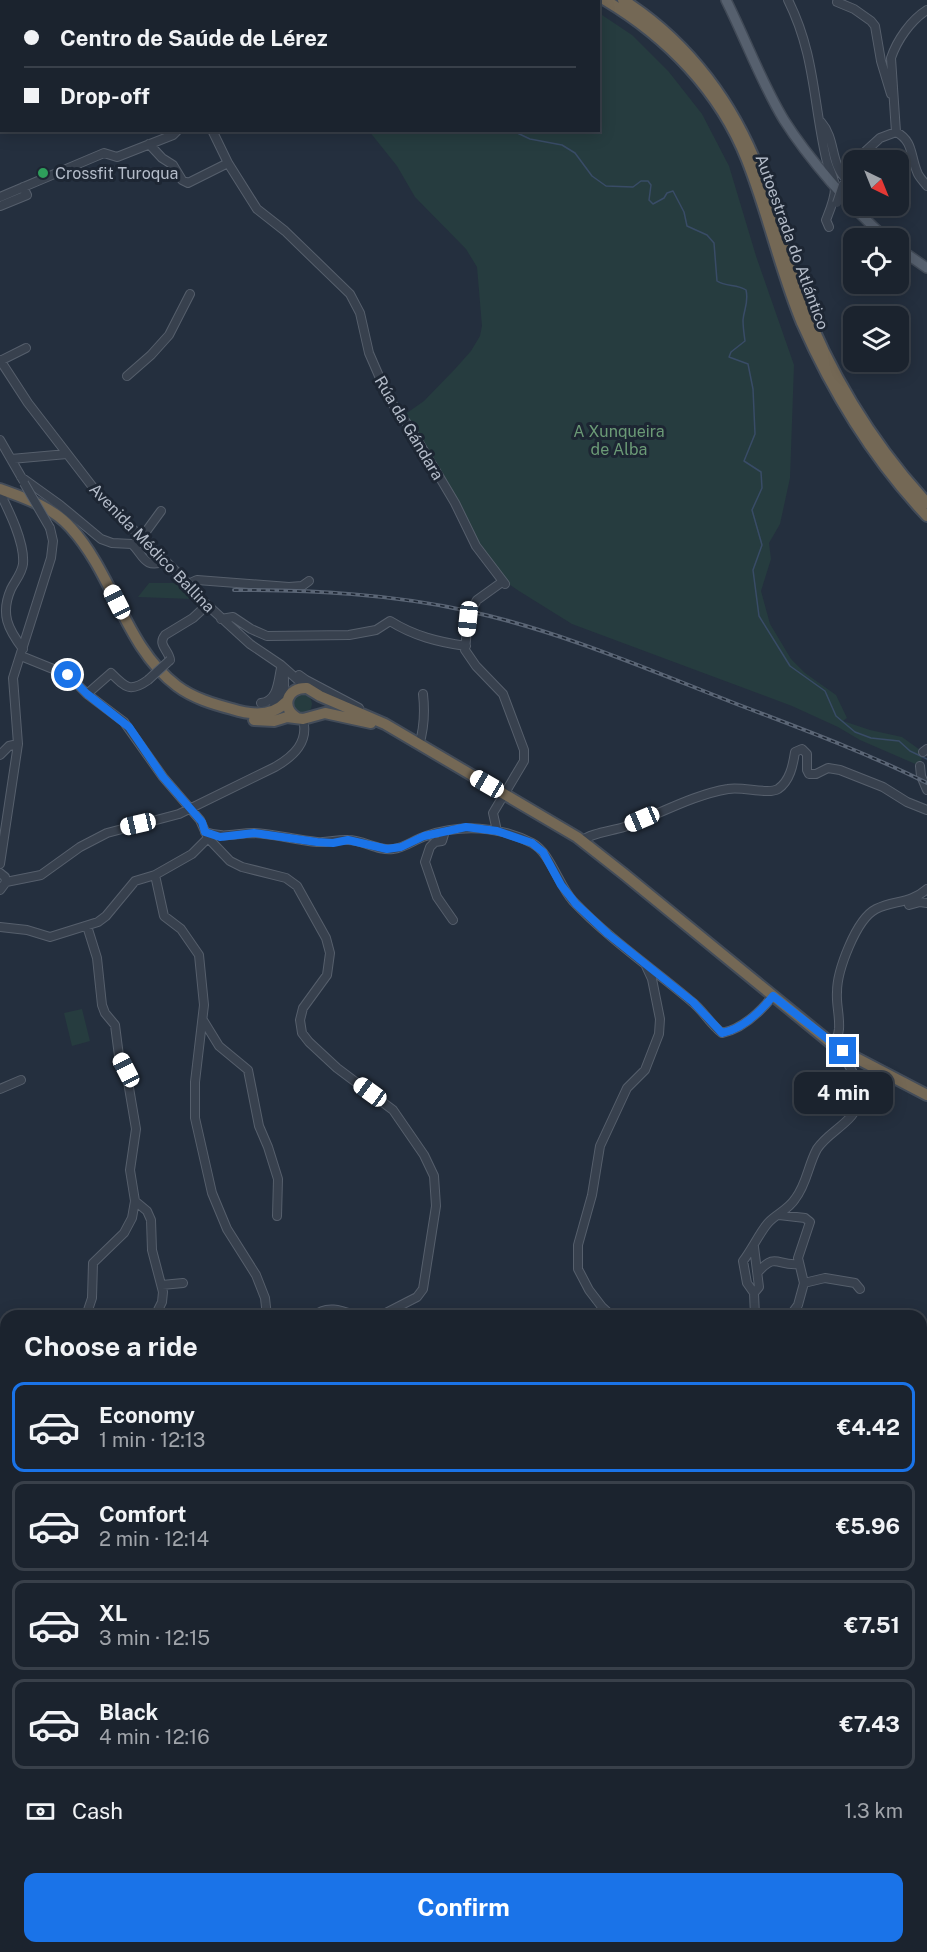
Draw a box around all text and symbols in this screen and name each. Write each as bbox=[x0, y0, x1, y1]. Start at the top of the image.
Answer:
text: Centro de Saúde de Lérez bbox=[60, 25, 328, 51]
text: Drop-off bbox=[60, 83, 150, 109]
north arrow bbox=[843, 150, 909, 216]
map controls bbox=[843, 150, 909, 372]
street label: Autoestrada do Atlántico bbox=[751, 152, 833, 332]
place label: Crossfit Turoqua bbox=[55, 164, 178, 183]
marker: Crossfit Turoqua bbox=[36, 166, 50, 180]
button: locate bbox=[843, 228, 909, 294]
button: layers bbox=[843, 306, 909, 372]
street label: Rúa da Gándara bbox=[371, 373, 447, 483]
park label: A Xunqueira de Alba bbox=[573, 422, 665, 459]
street label: Avenida Médico Ballina bbox=[85, 479, 219, 617]
car bbox=[101, 582, 133, 622]
car bbox=[457, 600, 479, 638]
route start bbox=[54, 661, 81, 688]
car bbox=[467, 767, 507, 801]
car bbox=[622, 804, 662, 834]
car bbox=[118, 811, 158, 837]
route end bbox=[829, 1037, 856, 1064]
car bbox=[110, 1050, 142, 1090]
callout: 4 min bbox=[794, 1072, 892, 1114]
car bbox=[350, 1074, 390, 1110]
text: 4 min bbox=[817, 1081, 870, 1105]
text: Choose a ride bbox=[24, 1330, 198, 1362]
icon: car bbox=[27, 1400, 81, 1454]
text: Economy bbox=[99, 1402, 195, 1428]
text: €4.42 bbox=[837, 1414, 900, 1440]
text: 1 min · 12:13 bbox=[99, 1428, 205, 1452]
icon: car bbox=[27, 1499, 81, 1553]
text: Comfort bbox=[99, 1501, 186, 1527]
text: €5.96 bbox=[836, 1513, 900, 1539]
text: 2 min · 12:14 bbox=[99, 1527, 209, 1551]
icon: car bbox=[27, 1598, 81, 1652]
text: XL bbox=[99, 1600, 127, 1626]
text: €7.51 bbox=[844, 1612, 900, 1638]
text: 3 min · 12:15 bbox=[99, 1626, 210, 1650]
icon: car bbox=[27, 1697, 81, 1751]
text: Black bbox=[99, 1699, 158, 1725]
text: €7.43 bbox=[839, 1711, 900, 1737]
text: 4 min · 12:16 bbox=[99, 1725, 210, 1749]
icon: cash bbox=[24, 1795, 57, 1828]
text: Cash bbox=[72, 1798, 123, 1824]
text: 1.3 km bbox=[844, 1799, 903, 1823]
button: Confirm bbox=[24, 1873, 903, 1942]

